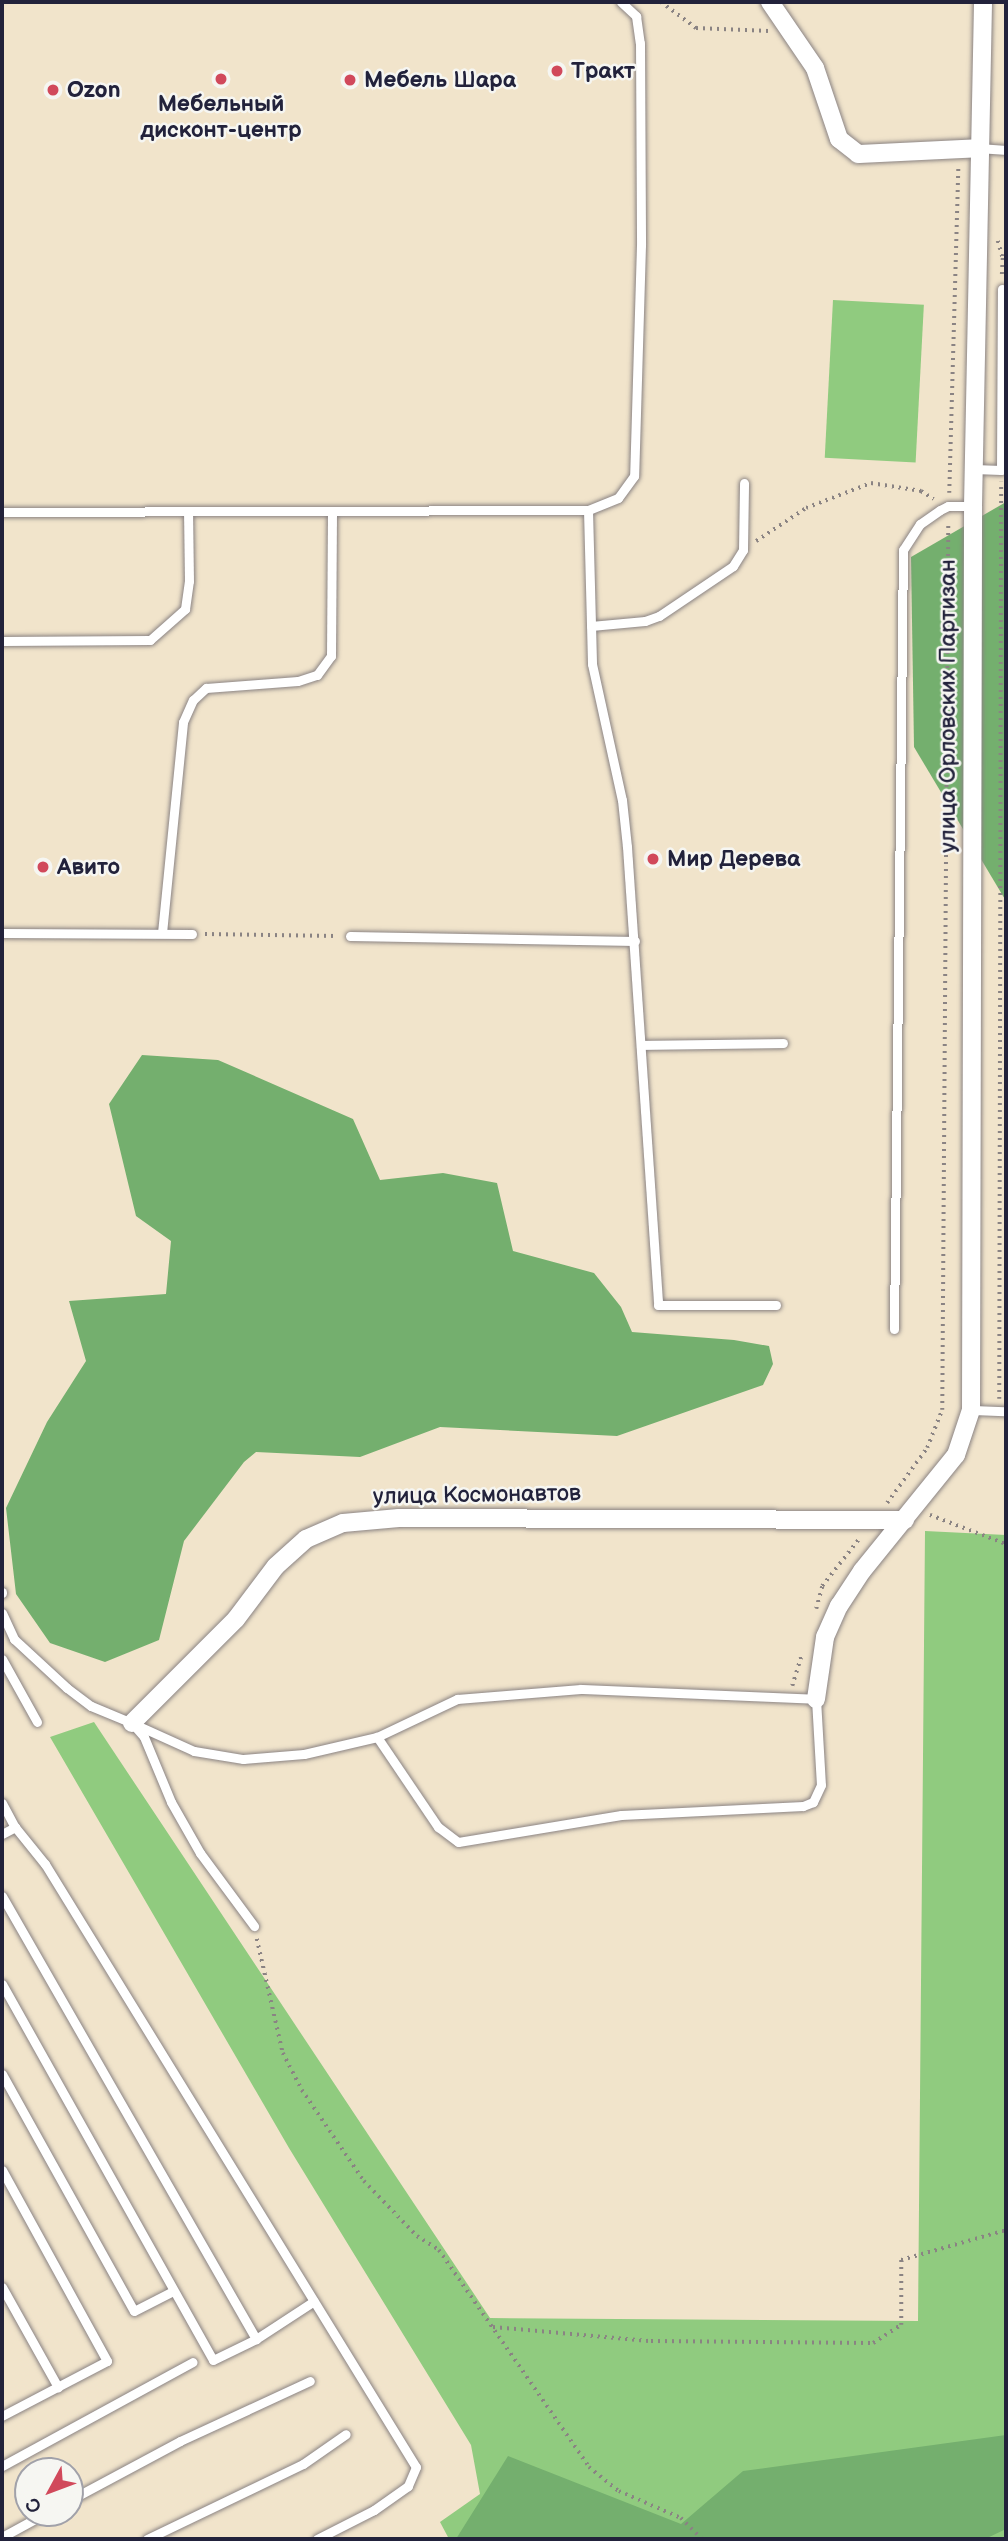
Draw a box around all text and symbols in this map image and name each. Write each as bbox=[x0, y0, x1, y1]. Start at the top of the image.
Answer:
place label: Тракт bbox=[571, 57, 635, 85]
marker: Тракт bbox=[549, 63, 565, 79]
place label: Мебель Шара bbox=[364, 66, 516, 94]
marker: Мебельный дисконт-центр bbox=[213, 71, 229, 87]
marker: Мебель Шара bbox=[342, 72, 358, 88]
place label: Ozon bbox=[67, 76, 121, 104]
marker: Ozon bbox=[45, 82, 61, 98]
place label: Мебельный дисконт-центр bbox=[140, 90, 302, 144]
street label: улица Орловских Партизан bbox=[934, 559, 962, 853]
place label: Мир Дерева bbox=[667, 845, 800, 873]
marker: Мир Дерева bbox=[645, 851, 661, 867]
place label: Авито bbox=[57, 853, 120, 881]
marker: Авито bbox=[35, 859, 51, 875]
street label: улица Космонавтов bbox=[373, 1479, 581, 1511]
north arrow bbox=[14, 2457, 84, 2527]
text: С bbox=[21, 2492, 47, 2517]

